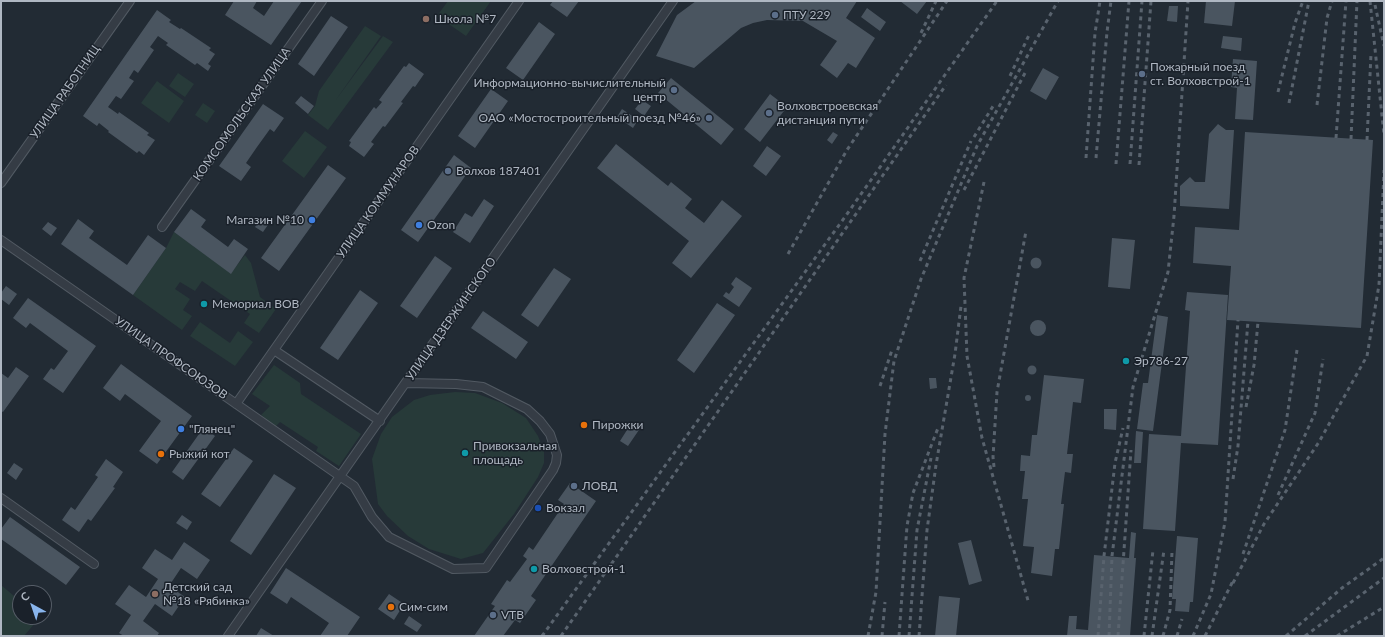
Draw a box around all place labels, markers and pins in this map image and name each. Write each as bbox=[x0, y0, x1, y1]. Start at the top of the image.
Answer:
place label: ПТУ 229 bbox=[783, 8, 830, 22]
marker: ПТУ 229 bbox=[770, 10, 780, 20]
place label: Школа №7 bbox=[434, 12, 496, 26]
marker: Школа №7 bbox=[421, 14, 431, 24]
place label: Пожарный поезд ст. Волховстрой-1 bbox=[1150, 60, 1251, 88]
marker: Пожарный поезд ст. Волховстрой-1 bbox=[1137, 69, 1147, 79]
place label: Информационно-вычислительный центр bbox=[473, 76, 666, 104]
marker: Информационно-вычислительный центр bbox=[669, 85, 679, 95]
place label: Волховстроевская дистанция пути bbox=[777, 99, 878, 127]
marker: Волховстроевская дистанция пути bbox=[764, 108, 774, 118]
place label: ОАО «Мостостроительный поезд №46» bbox=[479, 111, 701, 125]
marker: ОАО «Мостостроительный поезд №46» bbox=[704, 113, 714, 123]
place label: Волхов 187401 bbox=[456, 164, 541, 178]
marker: Волхов 187401 bbox=[443, 166, 453, 176]
place label: Магазин №10 bbox=[226, 213, 304, 227]
marker: Магазин №10 bbox=[307, 215, 317, 225]
place label: Ozon bbox=[427, 218, 455, 232]
marker: Ozon bbox=[414, 220, 424, 230]
place label: Мемориал ВОВ bbox=[212, 297, 299, 311]
marker: Мемориал ВОВ bbox=[199, 299, 209, 309]
place label: Эр786-27 bbox=[1134, 354, 1188, 368]
marker: Эр786-27 bbox=[1121, 356, 1131, 366]
place label: Пирожки bbox=[592, 418, 643, 432]
marker: Пирожки bbox=[579, 420, 589, 430]
place label: "Глянец" bbox=[189, 422, 235, 436]
marker: "Глянец" bbox=[176, 424, 186, 434]
place label: Привокзальная площадь bbox=[473, 439, 557, 467]
place label: Рыжий кот bbox=[169, 447, 230, 461]
marker: Привокзальная площадь bbox=[460, 448, 470, 458]
marker: Рыжий кот bbox=[156, 449, 166, 459]
place label: ЛОВД bbox=[582, 479, 617, 493]
marker: ЛОВД bbox=[569, 481, 579, 491]
place label: Вокзал bbox=[546, 501, 585, 515]
marker: Вокзал bbox=[533, 503, 543, 513]
place label: Волховстрой-1 bbox=[542, 562, 625, 576]
marker: Волховстрой-1 bbox=[529, 564, 539, 574]
place label: Детский сад №18 «Рябинка» bbox=[163, 580, 250, 608]
marker: Детский сад №18 «Рябинка» bbox=[150, 589, 160, 599]
place label: Сим-сим bbox=[399, 600, 448, 614]
marker: Сим-сим bbox=[386, 602, 396, 612]
place label: VTB bbox=[501, 608, 524, 622]
marker: VTB bbox=[488, 610, 498, 620]

